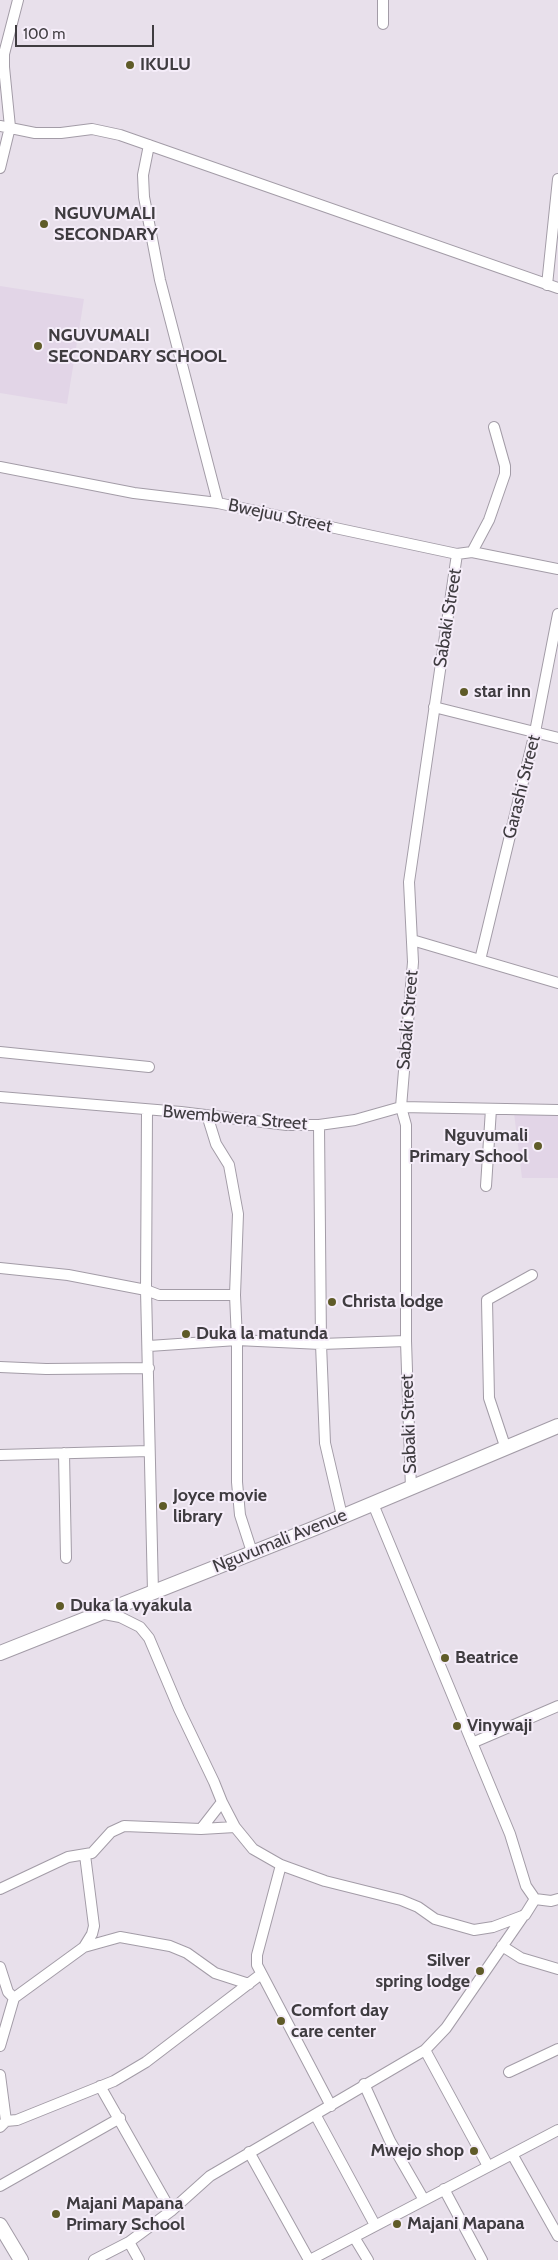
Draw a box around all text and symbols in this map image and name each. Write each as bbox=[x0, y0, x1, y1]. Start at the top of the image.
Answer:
scale bar bbox=[18, 15, 156, 47]
text: 100 m bbox=[23, 25, 65, 43]
place label: IKULU bbox=[140, 54, 191, 76]
marker: IKULU bbox=[124, 59, 136, 71]
place label: NGUVUMALI SECONDARY bbox=[54, 203, 158, 245]
marker: NGUVUMALI SECONDARY bbox=[38, 218, 50, 230]
place label: NGUVUMALI SECONDARY SCHOOL bbox=[48, 325, 227, 368]
marker: NGUVUMALI SECONDARY SCHOOL bbox=[32, 340, 44, 352]
street label: Bwejuu Street bbox=[226, 494, 334, 538]
street label: Sabaki Street bbox=[430, 567, 466, 669]
place label: star inn bbox=[474, 681, 531, 703]
marker: star inn bbox=[458, 686, 470, 698]
street label: Garashi Street bbox=[499, 733, 545, 841]
street label: Sabaki Street bbox=[393, 969, 423, 1071]
street label: Bwembwera Street bbox=[162, 1101, 308, 1135]
place label: Nguvumali Primary School bbox=[409, 1125, 528, 1168]
marker: Nguvumali Primary School bbox=[532, 1140, 544, 1152]
place label: Christa lodge bbox=[342, 1291, 443, 1313]
marker: Christa lodge bbox=[326, 1296, 338, 1308]
place label: Duka la matunda bbox=[196, 1323, 328, 1345]
marker: Duka la matunda bbox=[180, 1328, 192, 1340]
street label: Sabaki Street bbox=[396, 1374, 422, 1474]
place label: Joyce movie library bbox=[173, 1485, 267, 1528]
marker: Joyce movie library bbox=[157, 1500, 169, 1512]
street label: Nguvumali Avenue bbox=[210, 1504, 350, 1578]
place label: Duka la vyakula bbox=[70, 1595, 192, 1617]
marker: Duka la vyakula bbox=[54, 1600, 66, 1612]
place label: Beatrice bbox=[455, 1647, 518, 1669]
marker: Beatrice bbox=[439, 1652, 451, 1664]
place label: Vinywaji bbox=[467, 1715, 532, 1737]
marker: Vinywaji bbox=[451, 1720, 463, 1732]
place label: Silver spring lodge bbox=[375, 1950, 470, 1992]
marker: Silver spring lodge bbox=[474, 1965, 486, 1977]
place label: Comfort day care center bbox=[291, 2000, 389, 2042]
marker: Comfort day care center bbox=[275, 2015, 287, 2027]
place label: Mwejo shop bbox=[370, 2140, 464, 2162]
marker: Mwejo shop bbox=[468, 2145, 480, 2157]
place label: Majani Mapana Primary School bbox=[66, 2193, 185, 2236]
marker: Majani Mapana Primary School bbox=[50, 2208, 62, 2220]
place label: Majani Mapana bbox=[407, 2213, 524, 2235]
marker: Majani Mapana bbox=[391, 2218, 403, 2230]

